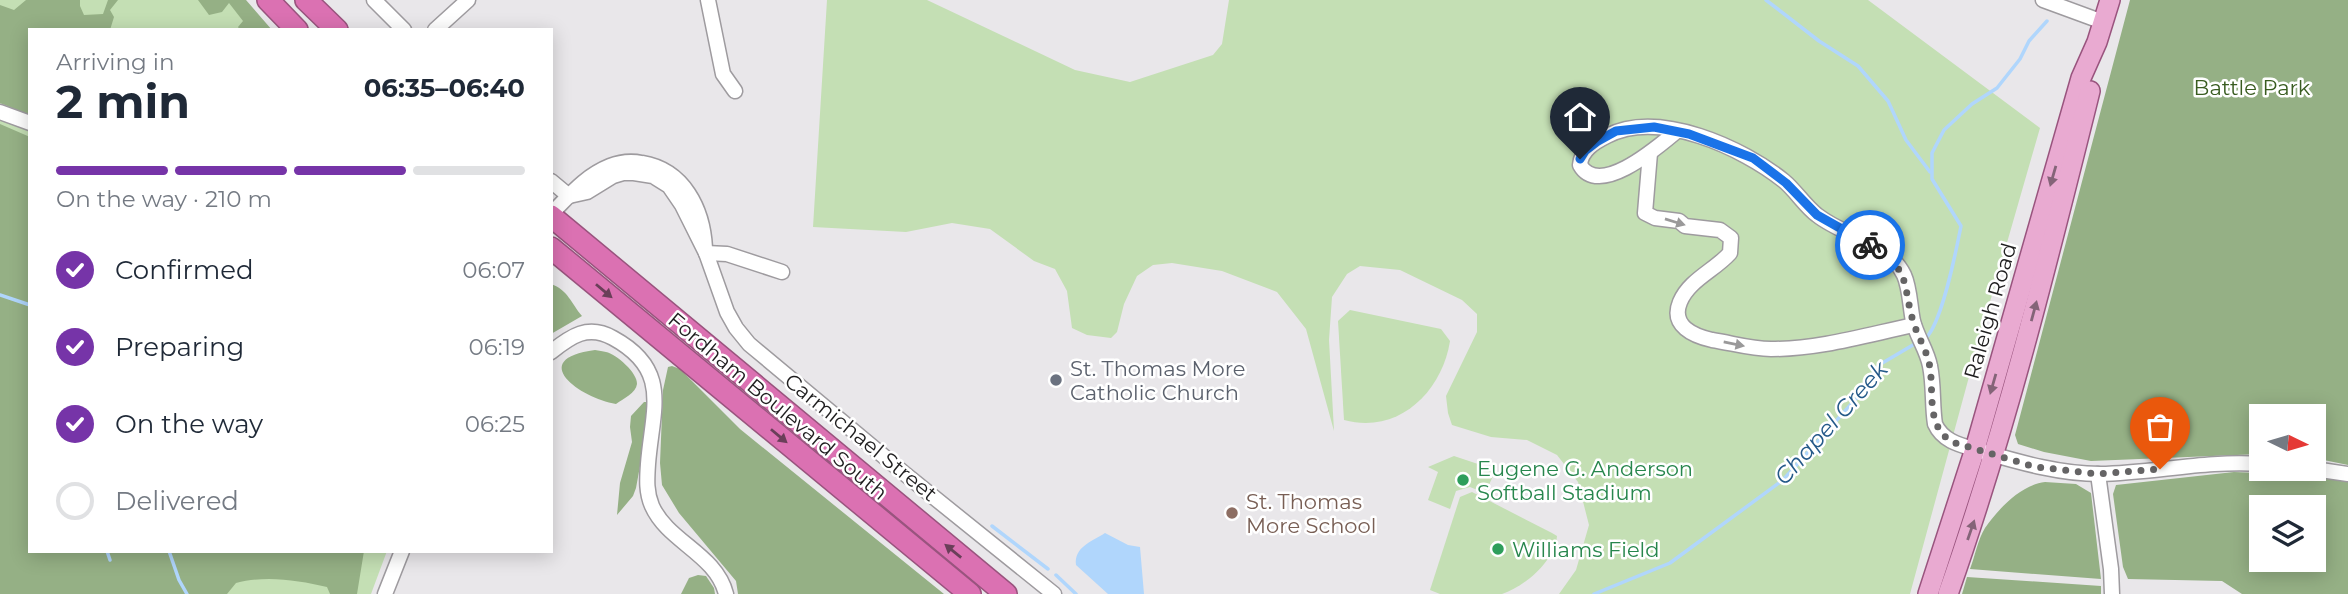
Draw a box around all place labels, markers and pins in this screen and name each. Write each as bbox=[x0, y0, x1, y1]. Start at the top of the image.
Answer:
pin bbox=[1550, 87, 1610, 159]
place label: St. Thomas More Catholic Church bbox=[1070, 356, 1246, 405]
marker: St. Thomas More Catholic Church bbox=[1048, 372, 1064, 388]
pin bbox=[2130, 397, 2190, 469]
place label: Eugene G. Anderson Softball Stadium bbox=[1477, 456, 1693, 505]
marker: Eugene G. Anderson Softball Stadium bbox=[1455, 472, 1471, 488]
place label: St. Thomas More School bbox=[1246, 489, 1376, 538]
marker: St. Thomas More School bbox=[1224, 505, 1240, 521]
place label: Williams Field bbox=[1512, 537, 1660, 562]
marker: Williams Field bbox=[1490, 541, 1506, 557]

